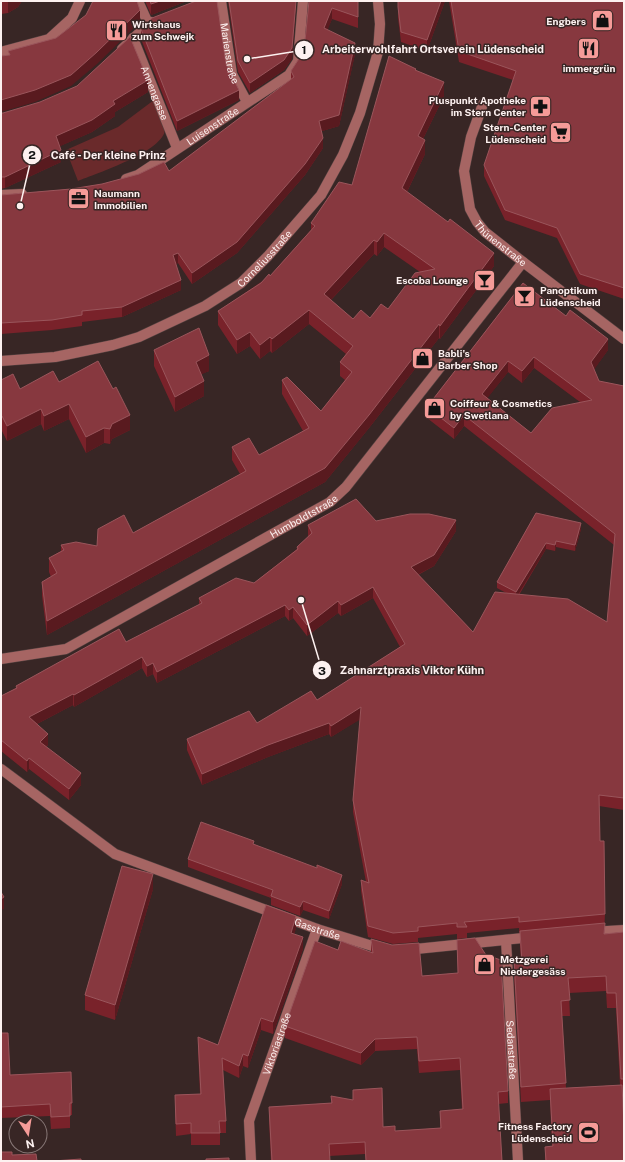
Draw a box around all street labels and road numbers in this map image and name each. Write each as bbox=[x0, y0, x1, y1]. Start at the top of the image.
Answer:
street label: Marienstraße bbox=[218, 22, 242, 86]
street label: Annengasse bbox=[139, 64, 171, 122]
street label: Luisenstraße bbox=[184, 104, 241, 147]
street label: Thünenstraße bbox=[472, 218, 529, 269]
street label: Corneliusstraße bbox=[235, 227, 294, 289]
street label: Humboldtstraße bbox=[268, 492, 340, 540]
street label: Gasstraße bbox=[293, 915, 342, 942]
street label: Viktoriastraße bbox=[260, 1010, 293, 1077]
street label: Sedanstraße bbox=[504, 1020, 520, 1080]

